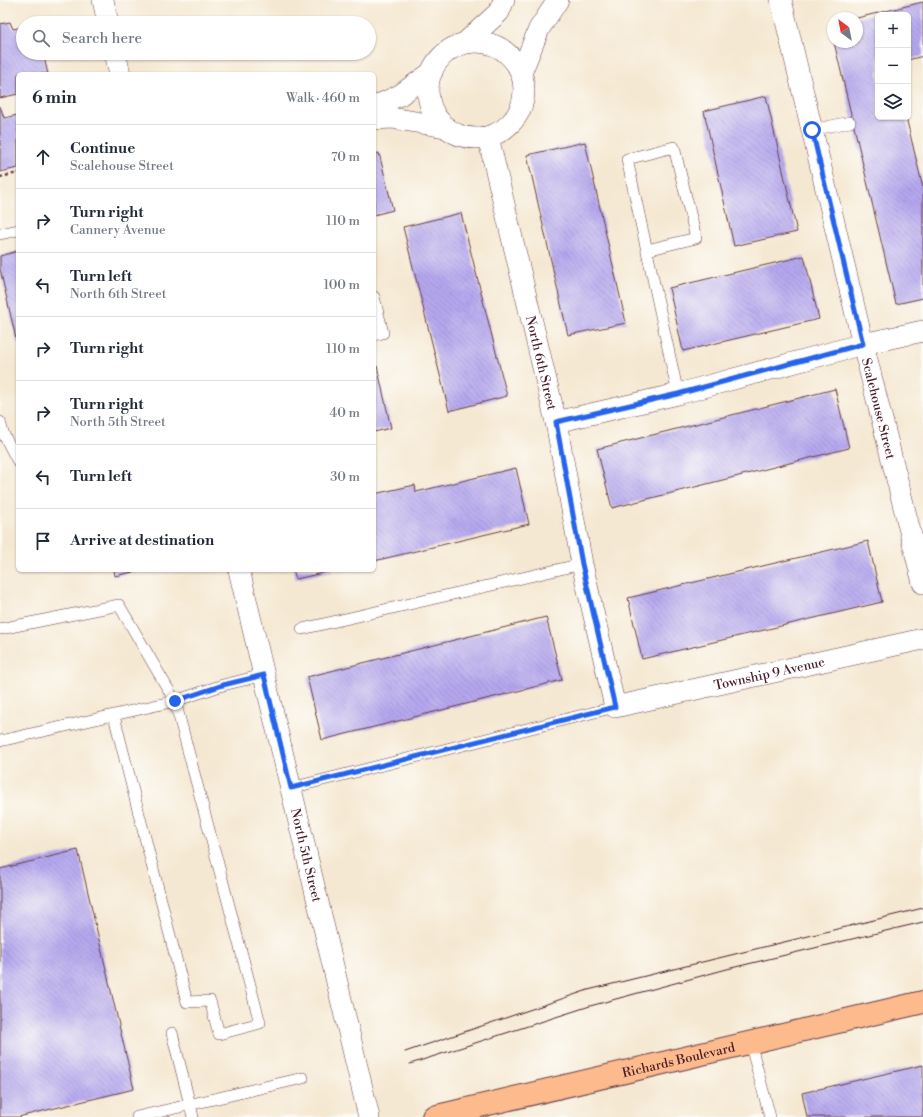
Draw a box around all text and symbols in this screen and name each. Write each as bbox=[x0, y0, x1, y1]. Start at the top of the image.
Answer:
north arrow bbox=[827, 12, 863, 48]
map controls bbox=[875, 12, 911, 120]
button: + bbox=[875, 12, 911, 48]
search box bbox=[16, 16, 376, 60]
icon: search bbox=[30, 27, 52, 49]
text: Search here bbox=[62, 29, 142, 48]
button: − bbox=[875, 48, 911, 84]
button: layers bbox=[875, 84, 911, 120]
text: 6 min bbox=[32, 87, 77, 109]
text: Walk · 460 m bbox=[286, 90, 360, 106]
route start bbox=[803, 121, 821, 139]
text: Continue bbox=[70, 139, 135, 158]
icon: ahead bbox=[32, 146, 54, 168]
text: 70 m bbox=[331, 149, 360, 165]
text: Scalehouse Street bbox=[70, 158, 174, 174]
text: Turn right bbox=[70, 203, 144, 222]
icon: right bbox=[32, 210, 54, 232]
text: 110 m bbox=[326, 213, 360, 229]
text: Cannery Avenue bbox=[70, 222, 166, 238]
text: Turn left bbox=[70, 267, 132, 286]
icon: left bbox=[32, 274, 54, 296]
text: 100 m bbox=[324, 277, 360, 293]
text: North 6th Street bbox=[70, 286, 166, 302]
street label: North 6th Street bbox=[522, 314, 560, 412]
icon: right bbox=[32, 338, 54, 360]
text: Turn right bbox=[70, 339, 144, 358]
text: 110 m bbox=[326, 341, 360, 357]
street label: Scalehouse Street bbox=[858, 356, 899, 461]
text: Turn right bbox=[70, 395, 144, 414]
icon: right bbox=[32, 402, 54, 424]
text: 40 m bbox=[330, 405, 360, 421]
text: North 5th Street bbox=[70, 414, 166, 430]
icon: left bbox=[32, 466, 54, 488]
text: Turn left bbox=[70, 467, 132, 486]
text: 30 m bbox=[330, 469, 360, 485]
icon: arrive bbox=[32, 530, 54, 552]
text: Arrive at destination bbox=[70, 531, 214, 550]
street label: Township 9 Avenue bbox=[712, 654, 827, 694]
route end bbox=[166, 692, 184, 710]
street label: North 5th Street bbox=[287, 807, 325, 904]
street label: Richards Boulevard bbox=[620, 1039, 737, 1081]

